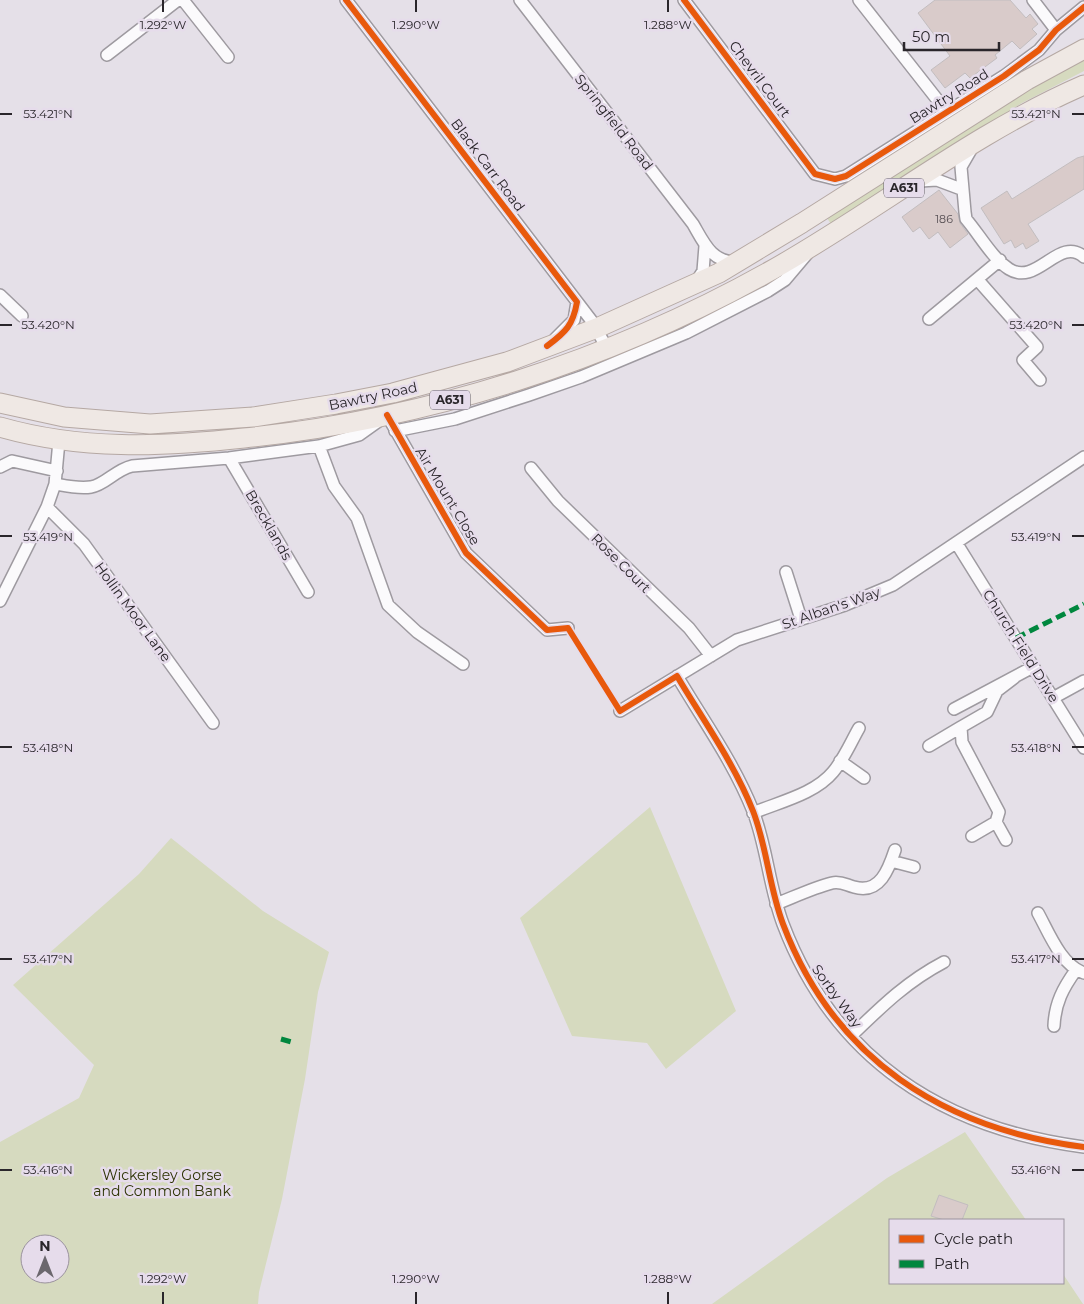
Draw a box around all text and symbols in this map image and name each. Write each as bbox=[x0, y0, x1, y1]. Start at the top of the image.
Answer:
text: 1.292°W bbox=[140, 17, 186, 32]
text: 1.290°W bbox=[392, 17, 440, 32]
text: 1.288°W bbox=[644, 17, 692, 32]
scale bar bbox=[904, 20, 999, 52]
text: 50 m bbox=[912, 27, 950, 46]
street label: Chevril Court bbox=[725, 37, 795, 121]
street label: Bawtry Road bbox=[906, 64, 992, 128]
street label: Springfield Road bbox=[571, 70, 657, 174]
text: 53.421°N bbox=[23, 106, 73, 121]
text: 53.421°N bbox=[1011, 106, 1061, 121]
street label: Black Carr Road bbox=[447, 115, 529, 215]
road number: A631 bbox=[884, 178, 924, 198]
house number: 186 bbox=[935, 212, 953, 226]
text: 53.420°N bbox=[21, 317, 75, 332]
text: 53.420°N bbox=[1009, 317, 1063, 332]
street label: Bawtry Road bbox=[327, 378, 419, 414]
road number: A631 bbox=[430, 390, 470, 410]
street label: Air Mount Close bbox=[412, 444, 484, 548]
street label: Brecklands bbox=[242, 487, 296, 564]
text: 53.419°N bbox=[23, 529, 73, 544]
street label: Rose Court bbox=[587, 529, 655, 597]
text: 53.419°N bbox=[1011, 529, 1061, 544]
street label: Hollin Moor Lane bbox=[91, 558, 175, 666]
street label: St Alban's Way bbox=[780, 583, 883, 633]
street label: Church Field Drive bbox=[979, 586, 1063, 706]
text: 53.418°N bbox=[23, 740, 73, 755]
text: 53.418°N bbox=[1011, 740, 1061, 755]
text: 53.417°N bbox=[23, 951, 73, 966]
text: 53.417°N bbox=[1011, 951, 1061, 966]
street label: Sorby Way bbox=[808, 961, 866, 1031]
text: 53.416°N bbox=[23, 1162, 73, 1177]
text: 53.416°N bbox=[1011, 1162, 1061, 1177]
park label: Wickersley Gorse and Common Bank bbox=[93, 1166, 231, 1200]
legend bbox=[889, 1219, 1064, 1284]
text: Cycle path bbox=[934, 1229, 1013, 1248]
north arrow bbox=[20, 1234, 70, 1284]
text: N bbox=[39, 1237, 51, 1255]
text: Path bbox=[934, 1254, 970, 1273]
text: 1.292°W bbox=[140, 1271, 186, 1286]
text: 1.290°W bbox=[392, 1271, 440, 1286]
text: 1.288°W bbox=[644, 1271, 692, 1286]

